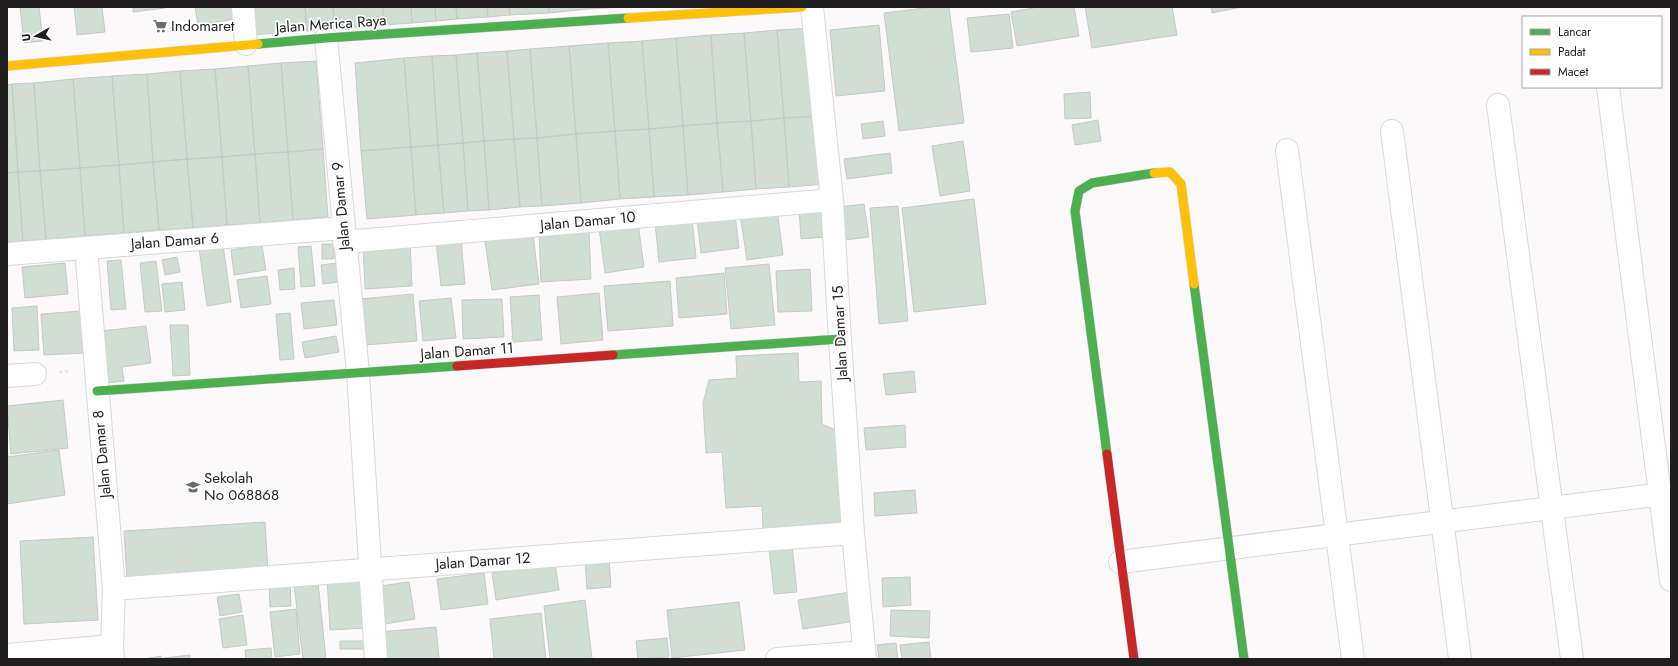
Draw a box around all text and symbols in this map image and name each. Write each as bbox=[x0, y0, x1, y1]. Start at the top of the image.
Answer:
street label: Jalan Merica Raya bbox=[273, 9, 387, 39]
place label: Indomaret bbox=[171, 15, 235, 37]
north arrow bbox=[16, 16, 56, 56]
legend bbox=[1522, 16, 1662, 88]
supermarket icon: Indomaret bbox=[152, 18, 168, 34]
text: Lancar bbox=[1558, 23, 1592, 41]
text: U bbox=[18, 32, 35, 42]
text: Padat bbox=[1558, 43, 1586, 61]
text: Macet bbox=[1558, 63, 1588, 81]
street label: Jalan Damar 9 bbox=[326, 161, 356, 253]
street label: Jalan Damar 10 bbox=[537, 206, 637, 236]
street label: Jalan Damar 6 bbox=[128, 227, 220, 255]
street label: Jalan Damar 15 bbox=[827, 285, 854, 383]
street label: Jalan Damar 11 bbox=[418, 337, 514, 365]
street label: Jalan Damar 8 bbox=[87, 409, 117, 501]
place label: Sekolah No 068868 bbox=[204, 467, 279, 506]
school or university icon: Sekolah No 068868 bbox=[185, 479, 201, 495]
street label: Jalan Damar 12 bbox=[433, 547, 531, 575]

